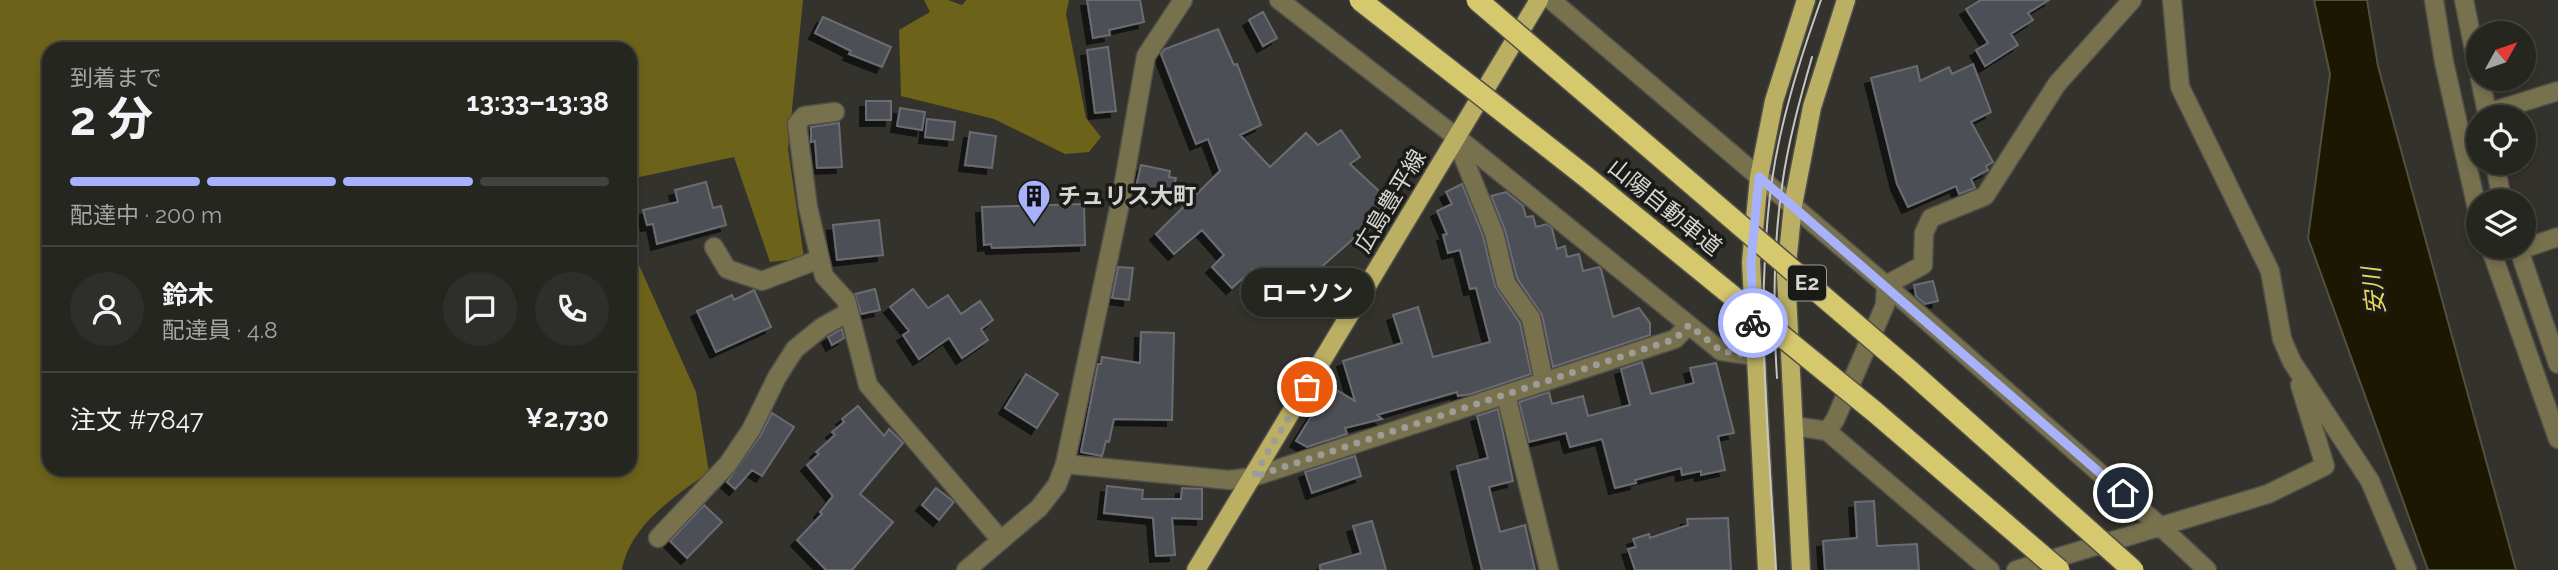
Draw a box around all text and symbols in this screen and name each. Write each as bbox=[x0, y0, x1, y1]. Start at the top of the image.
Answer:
north arrow bbox=[2466, 21, 2536, 91]
map controls bbox=[2466, 21, 2536, 259]
text: 到着まで bbox=[70, 64, 162, 91]
text: 13:33–13:38 bbox=[467, 87, 609, 117]
text: 2 分 bbox=[70, 92, 153, 146]
button: locate bbox=[2466, 105, 2536, 175]
street label: 広島豊平線 bbox=[1348, 145, 1431, 257]
street label: 山陽自動車道 bbox=[1603, 153, 1727, 261]
building icon: チュリス大町 bbox=[1015, 177, 1053, 226]
place label: チュリス大町 bbox=[1058, 182, 1196, 209]
button: layers bbox=[2466, 189, 2536, 259]
text: 配達中 · 200 m bbox=[70, 201, 222, 228]
water label: 安川 bbox=[2356, 262, 2391, 317]
road number: E2 bbox=[1788, 266, 1826, 300]
callout: ローソン bbox=[1240, 268, 1374, 317]
button: person bbox=[70, 272, 144, 346]
button: chat bbox=[443, 272, 517, 346]
button: phone bbox=[535, 272, 609, 346]
text: ローソン bbox=[1262, 279, 1354, 306]
text: 鈴木 bbox=[162, 280, 214, 310]
courier bbox=[1718, 288, 1788, 358]
icon: bike bbox=[1734, 304, 1772, 342]
text: 配達員 · 4.8 bbox=[162, 316, 278, 343]
pin bbox=[1277, 357, 1337, 417]
icon: bag bbox=[1288, 368, 1326, 406]
text: ¥2,730 bbox=[525, 403, 609, 433]
text: 注文 #7847 bbox=[70, 405, 204, 435]
pin bbox=[2093, 463, 2153, 523]
icon: home bbox=[2104, 474, 2142, 512]

